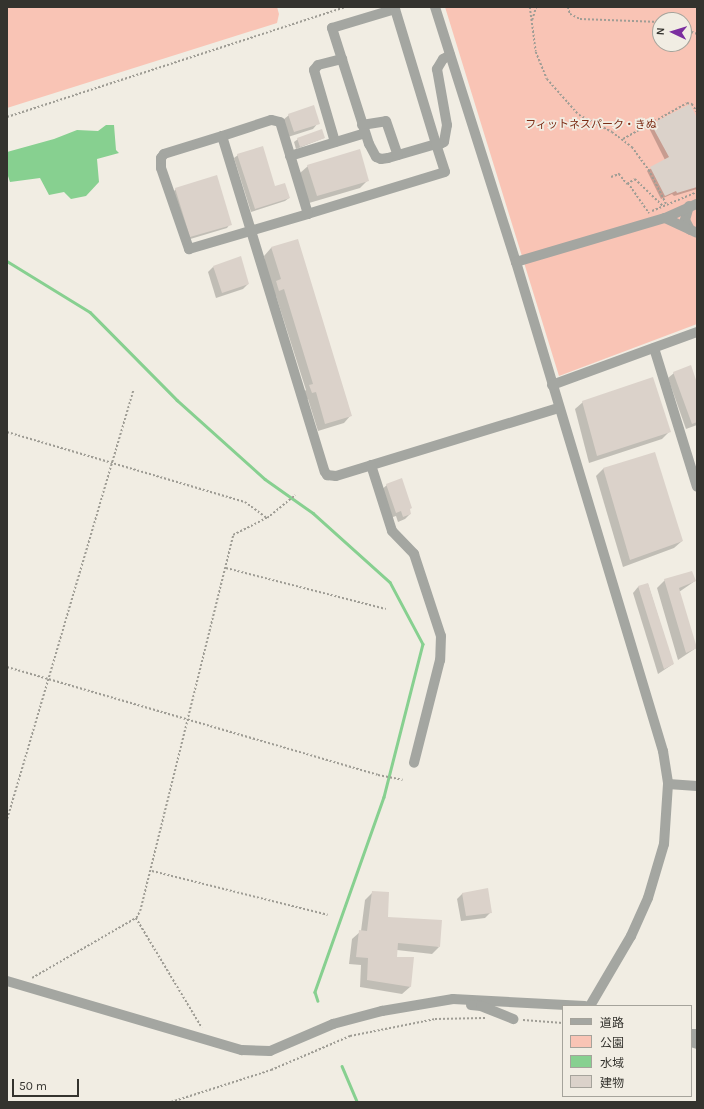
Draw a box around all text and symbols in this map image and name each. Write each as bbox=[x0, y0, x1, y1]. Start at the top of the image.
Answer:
north arrow bbox=[652, 12, 692, 52]
text: N bbox=[654, 27, 667, 36]
park label: フィットネスパーク・きぬ bbox=[525, 118, 657, 132]
legend bbox=[562, 1005, 692, 1097]
text: 道路 bbox=[600, 1016, 624, 1030]
text: 公園 bbox=[600, 1036, 624, 1050]
text: 水域 bbox=[600, 1056, 624, 1070]
scale bar bbox=[14, 1071, 81, 1097]
text: 建物 bbox=[600, 1076, 624, 1090]
text: 50 m bbox=[19, 1079, 47, 1093]

